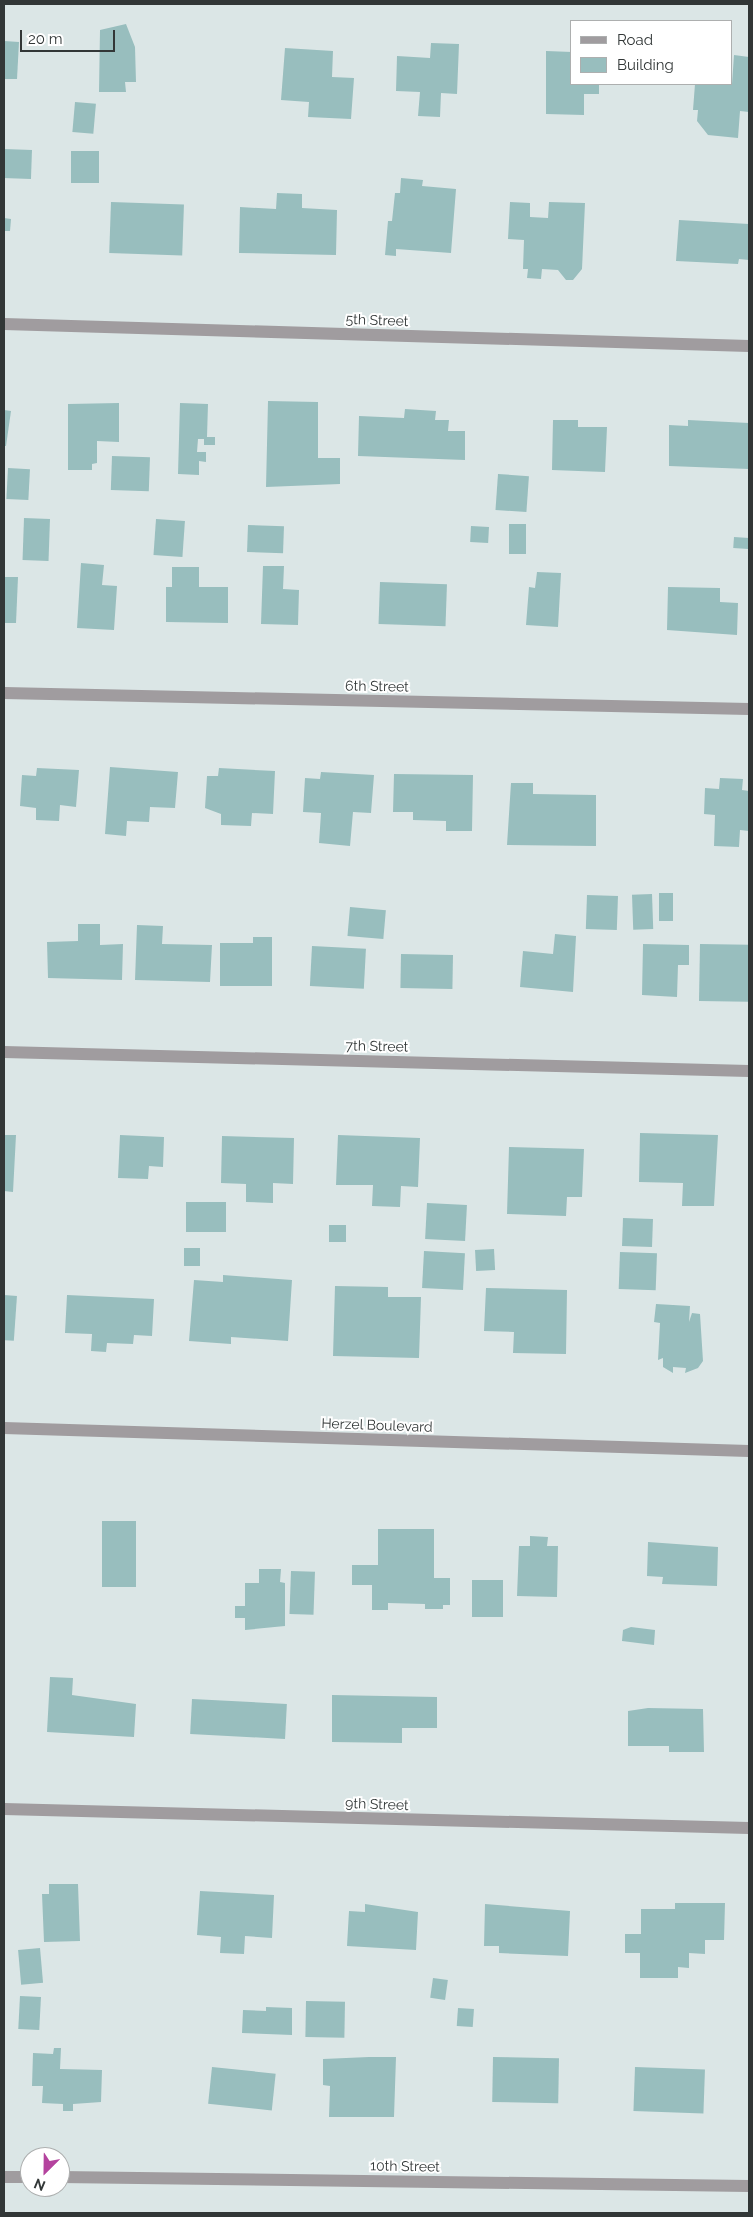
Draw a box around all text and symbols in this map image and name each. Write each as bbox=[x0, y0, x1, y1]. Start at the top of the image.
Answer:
scale bar bbox=[22, 20, 118, 52]
legend bbox=[570, 20, 733, 85]
text: 20 m bbox=[28, 30, 63, 48]
text: Road bbox=[617, 31, 653, 49]
text: Building bbox=[617, 56, 674, 74]
street label: 5th Street bbox=[345, 311, 409, 329]
street label: 6th Street bbox=[345, 677, 409, 695]
street label: 7th Street bbox=[345, 1037, 409, 1055]
street label: Herzel Boulevard bbox=[321, 1415, 433, 1435]
street label: 9th Street bbox=[345, 1794, 409, 1814]
north arrow bbox=[20, 2147, 70, 2197]
street label: 10th Street bbox=[370, 2157, 440, 2175]
text: N bbox=[31, 2175, 48, 2194]

